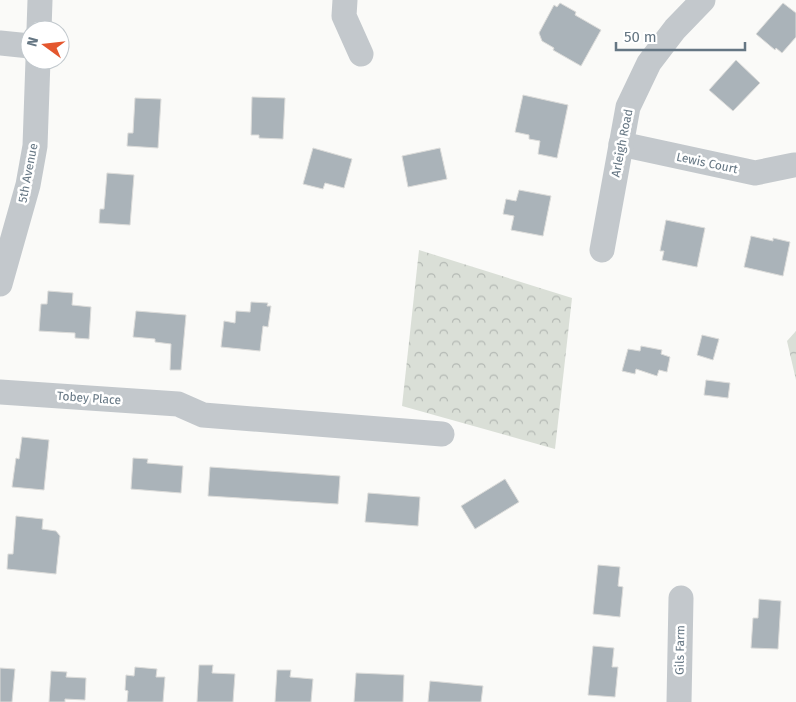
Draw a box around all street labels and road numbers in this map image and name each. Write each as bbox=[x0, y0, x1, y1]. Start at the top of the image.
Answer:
street label: Arleigh Road bbox=[609, 108, 635, 178]
street label: 5th Avenue bbox=[15, 142, 41, 204]
street label: Lewis Court bbox=[675, 150, 740, 176]
street label: Tobey Place bbox=[57, 389, 121, 407]
street label: Gils Farm bbox=[673, 625, 687, 675]

